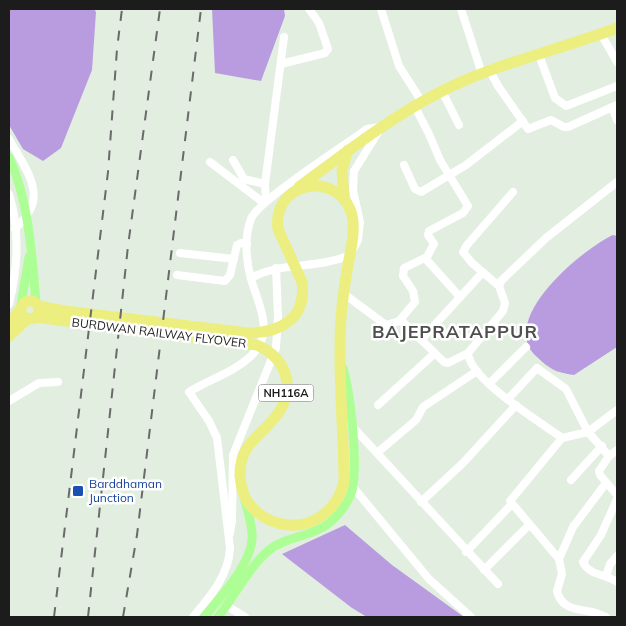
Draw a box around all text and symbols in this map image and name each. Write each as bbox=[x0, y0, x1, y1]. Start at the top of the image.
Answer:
street label: BURDWAN RAILWAY FLYOVER bbox=[71, 314, 247, 351]
district label: BAJEPRATAPPUR bbox=[372, 320, 538, 343]
road number: NH116A bbox=[258, 384, 314, 402]
place label: Barddhaman Junction bbox=[89, 476, 162, 505]
marker: Barddhaman Junction bbox=[71, 484, 85, 498]

